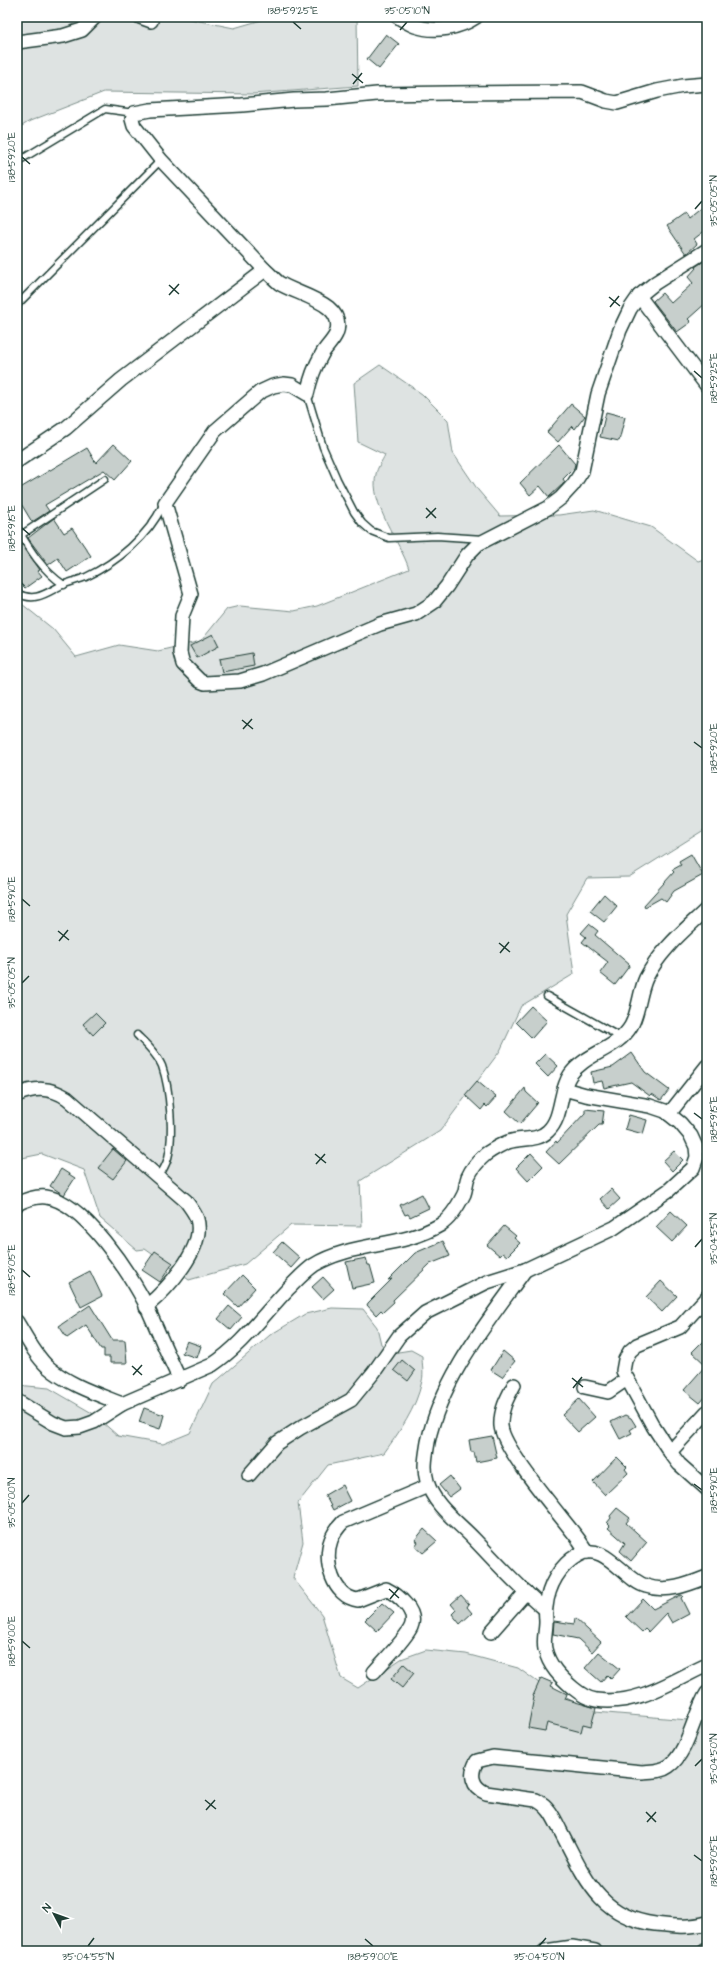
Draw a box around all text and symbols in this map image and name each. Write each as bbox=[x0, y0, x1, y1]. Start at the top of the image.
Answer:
text: 138°59'25"E bbox=[268, 4, 318, 18]
text: 35°05'10"N bbox=[384, 4, 430, 18]
text: 138°59'20"E bbox=[5, 132, 19, 182]
text: 35°05'05"N bbox=[707, 175, 721, 227]
text: 138°59'25"E bbox=[707, 353, 721, 403]
text: 138°59'15"E bbox=[5, 505, 19, 551]
text: 138°59'20"E bbox=[707, 723, 721, 773]
text: 138°59'10"E bbox=[5, 876, 19, 922]
text: 35°05'05"N bbox=[5, 957, 19, 1009]
text: 138°59'15"E bbox=[707, 1096, 721, 1142]
text: 35°04'55"N bbox=[707, 1213, 721, 1265]
text: 138°59'05"E bbox=[5, 1244, 19, 1296]
text: 138°59'10"E bbox=[707, 1467, 721, 1513]
text: 35°05'00"N bbox=[5, 1478, 19, 1528]
text: 138°59'00"E bbox=[5, 1616, 19, 1666]
text: 35°04'50"N bbox=[707, 1733, 721, 1785]
text: 138°59'05"E bbox=[707, 1835, 721, 1887]
north arrow bbox=[34, 1894, 74, 1934]
text: N bbox=[39, 1900, 55, 1915]
text: 35°04'55"N bbox=[62, 1950, 114, 1964]
text: 138°59'00"E bbox=[348, 1950, 398, 1964]
text: 35°04'50"N bbox=[513, 1950, 565, 1964]

